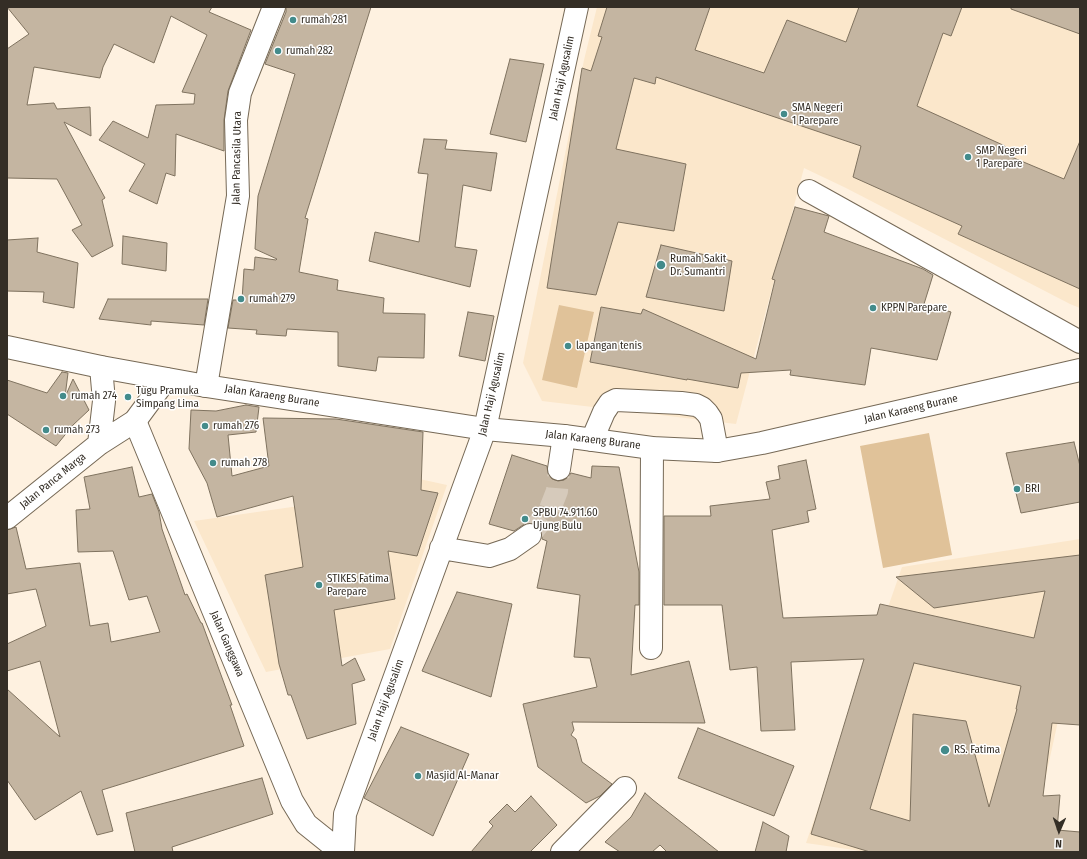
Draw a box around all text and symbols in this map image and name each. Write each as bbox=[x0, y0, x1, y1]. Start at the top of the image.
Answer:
place label: rumah 281 bbox=[301, 13, 347, 27]
marker: rumah 281 bbox=[288, 15, 298, 25]
street label: Jalan Haji Agusalim bbox=[547, 35, 577, 121]
place label: rumah 282 bbox=[286, 44, 333, 58]
marker: rumah 282 bbox=[273, 46, 283, 56]
place label: SMA Negeri 1 Parepare bbox=[792, 101, 843, 127]
marker: SMA Negeri 1 Parepare bbox=[779, 109, 789, 119]
street label: Jalan Pancasila Utara bbox=[230, 111, 244, 205]
place label: SMP Negeri 1 Parepare bbox=[976, 144, 1027, 170]
marker: SMP Negeri 1 Parepare bbox=[963, 152, 973, 162]
place label: Rumah Sakit Dr. Sumantri bbox=[670, 252, 726, 278]
marker: Rumah Sakit Dr. Sumantri bbox=[655, 259, 667, 271]
place label: rumah 279 bbox=[249, 292, 295, 306]
marker: rumah 279 bbox=[236, 294, 246, 304]
place label: KPPN Parepare bbox=[881, 301, 947, 315]
marker: KPPN Parepare bbox=[868, 303, 878, 313]
place label: lapangan tenis bbox=[576, 339, 642, 353]
marker: lapangan tenis bbox=[563, 341, 573, 351]
street label: Jalan Haji Agusalim bbox=[476, 351, 508, 437]
street label: Jalan Karaeng Burane bbox=[224, 382, 320, 410]
place label: Tugu Pramuka Simpang Lima bbox=[136, 384, 199, 410]
place label: rumah 274 bbox=[71, 389, 117, 403]
marker: rumah 274 bbox=[58, 391, 68, 401]
marker: Tugu Pramuka Simpang Lima bbox=[123, 392, 133, 402]
street label: Jalan Karaeng Burane bbox=[863, 392, 959, 426]
place label: rumah 276 bbox=[213, 419, 259, 433]
marker: rumah 276 bbox=[200, 421, 210, 431]
place label: rumah 273 bbox=[54, 423, 100, 437]
marker: rumah 273 bbox=[41, 425, 51, 435]
street label: Jalan Karaeng Burane bbox=[545, 428, 641, 452]
street label: Jalan Panca Marga bbox=[17, 450, 89, 512]
place label: rumah 278 bbox=[221, 456, 267, 470]
marker: rumah 278 bbox=[208, 458, 218, 468]
place label: BRI bbox=[1025, 482, 1040, 496]
marker: BRI bbox=[1012, 484, 1022, 494]
place label: SPBU 74.911.60 Ujung Bulu bbox=[533, 506, 598, 532]
marker: SPBU 74.911.60 Ujung Bulu bbox=[520, 514, 530, 524]
place label: STIKES Fatima Parepare bbox=[327, 572, 389, 598]
marker: STIKES Fatima Parepare bbox=[314, 580, 324, 590]
street label: Jalan Ganggawa bbox=[207, 609, 247, 679]
street label: Jalan Haji Agusalim bbox=[365, 658, 407, 742]
place label: RS. Fatima bbox=[954, 743, 1000, 757]
marker: RS. Fatima bbox=[939, 744, 951, 756]
place label: Masjid Al-Manar bbox=[426, 769, 499, 783]
marker: Masjid Al-Manar bbox=[413, 771, 423, 781]
north arrow bbox=[1039, 811, 1079, 851]
text: N bbox=[1055, 837, 1062, 850]

